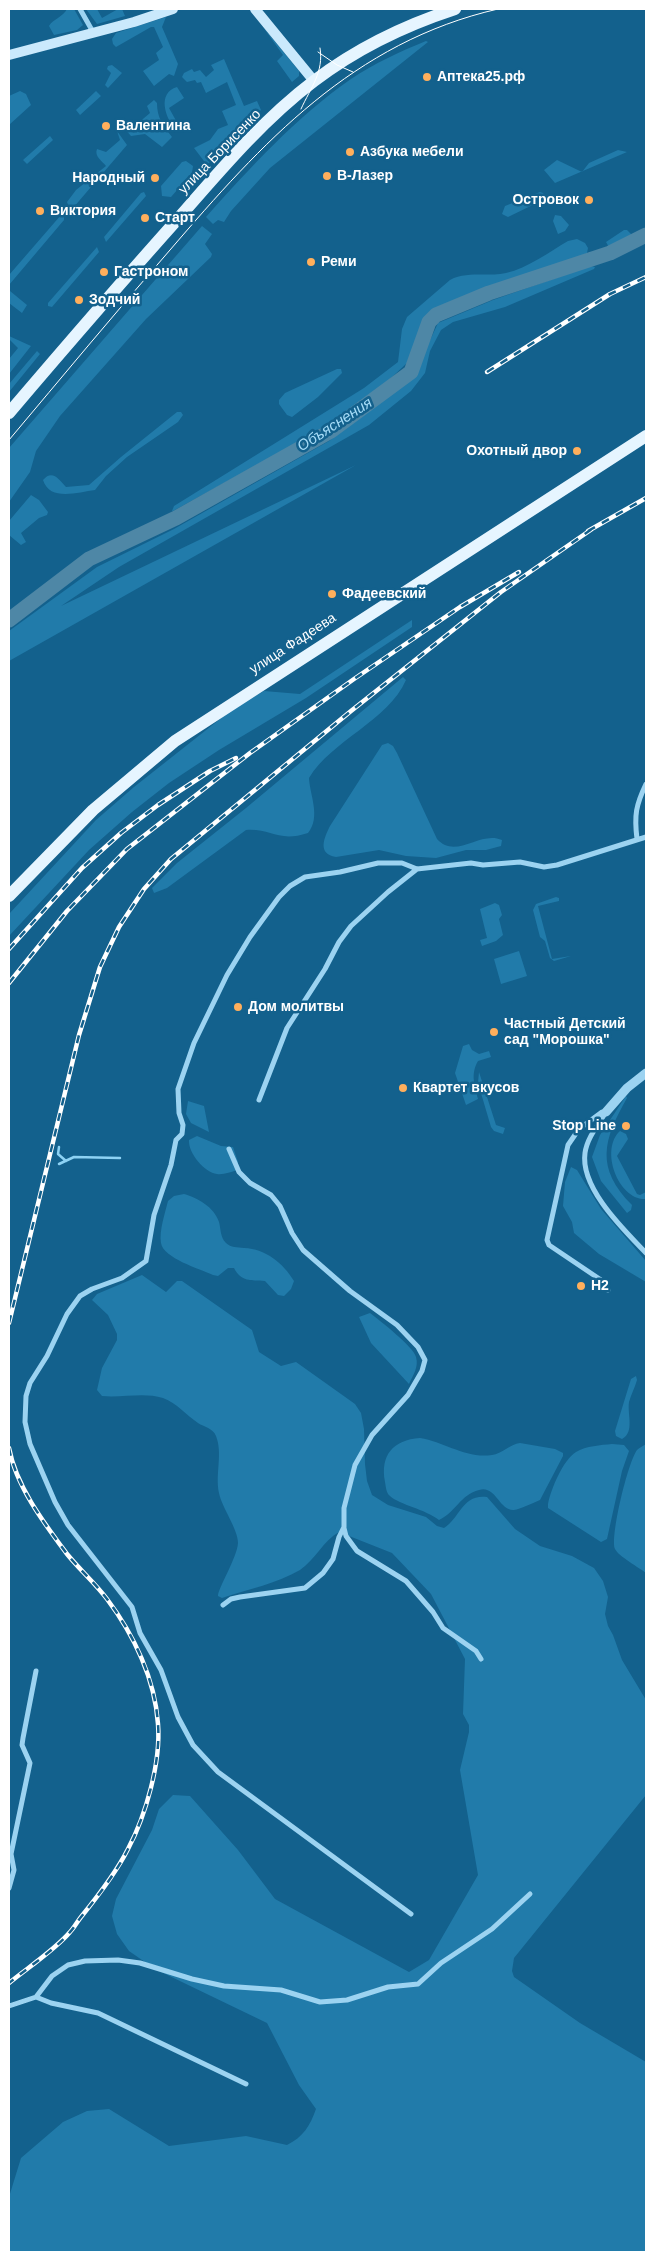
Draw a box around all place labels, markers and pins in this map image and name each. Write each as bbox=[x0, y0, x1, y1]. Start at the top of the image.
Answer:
place label: Аптека25.рф bbox=[437, 69, 525, 85]
marker: Аптека25.рф bbox=[421, 71, 433, 83]
place label: Валентина bbox=[116, 118, 191, 134]
marker: Валентина bbox=[100, 120, 112, 132]
place label: Азбука мебели bbox=[360, 144, 464, 160]
marker: Азбука мебели bbox=[344, 146, 356, 158]
place label: В-Лазер bbox=[337, 168, 393, 184]
place label: Народный bbox=[72, 170, 145, 186]
marker: В-Лазер bbox=[321, 170, 333, 182]
marker: Народный bbox=[149, 172, 161, 184]
place label: Островок bbox=[512, 192, 579, 208]
marker: Островок bbox=[583, 194, 595, 206]
place label: Виктория bbox=[50, 203, 116, 219]
marker: Виктория bbox=[34, 205, 46, 217]
place label: Старт bbox=[155, 210, 195, 226]
marker: Старт bbox=[139, 212, 151, 224]
place label: Реми bbox=[321, 254, 357, 270]
marker: Реми bbox=[305, 256, 317, 268]
place label: Гастроном bbox=[114, 264, 188, 280]
marker: Гастроном bbox=[98, 266, 110, 278]
place label: Зодчий bbox=[89, 292, 140, 308]
marker: Зодчий bbox=[73, 294, 85, 306]
place label: Охотный двор bbox=[466, 443, 567, 459]
marker: Охотный двор bbox=[571, 445, 583, 457]
place label: Фадеевский bbox=[342, 586, 426, 602]
marker: Фадеевский bbox=[326, 588, 338, 600]
place label: Дом молитвы bbox=[248, 999, 344, 1015]
marker: Дом молитвы bbox=[232, 1001, 244, 1013]
place label: Частный Детский сад "Морошка" bbox=[504, 1016, 626, 1048]
marker: Частный Детский сад "Морошка" bbox=[488, 1026, 500, 1038]
place label: Квартет вкусов bbox=[413, 1080, 519, 1096]
marker: Квартет вкусов bbox=[397, 1082, 409, 1094]
place label: Stop Line bbox=[552, 1118, 616, 1134]
marker: Stop Line bbox=[620, 1120, 632, 1132]
place label: H2 bbox=[591, 1278, 609, 1294]
marker: H2 bbox=[575, 1280, 587, 1292]

